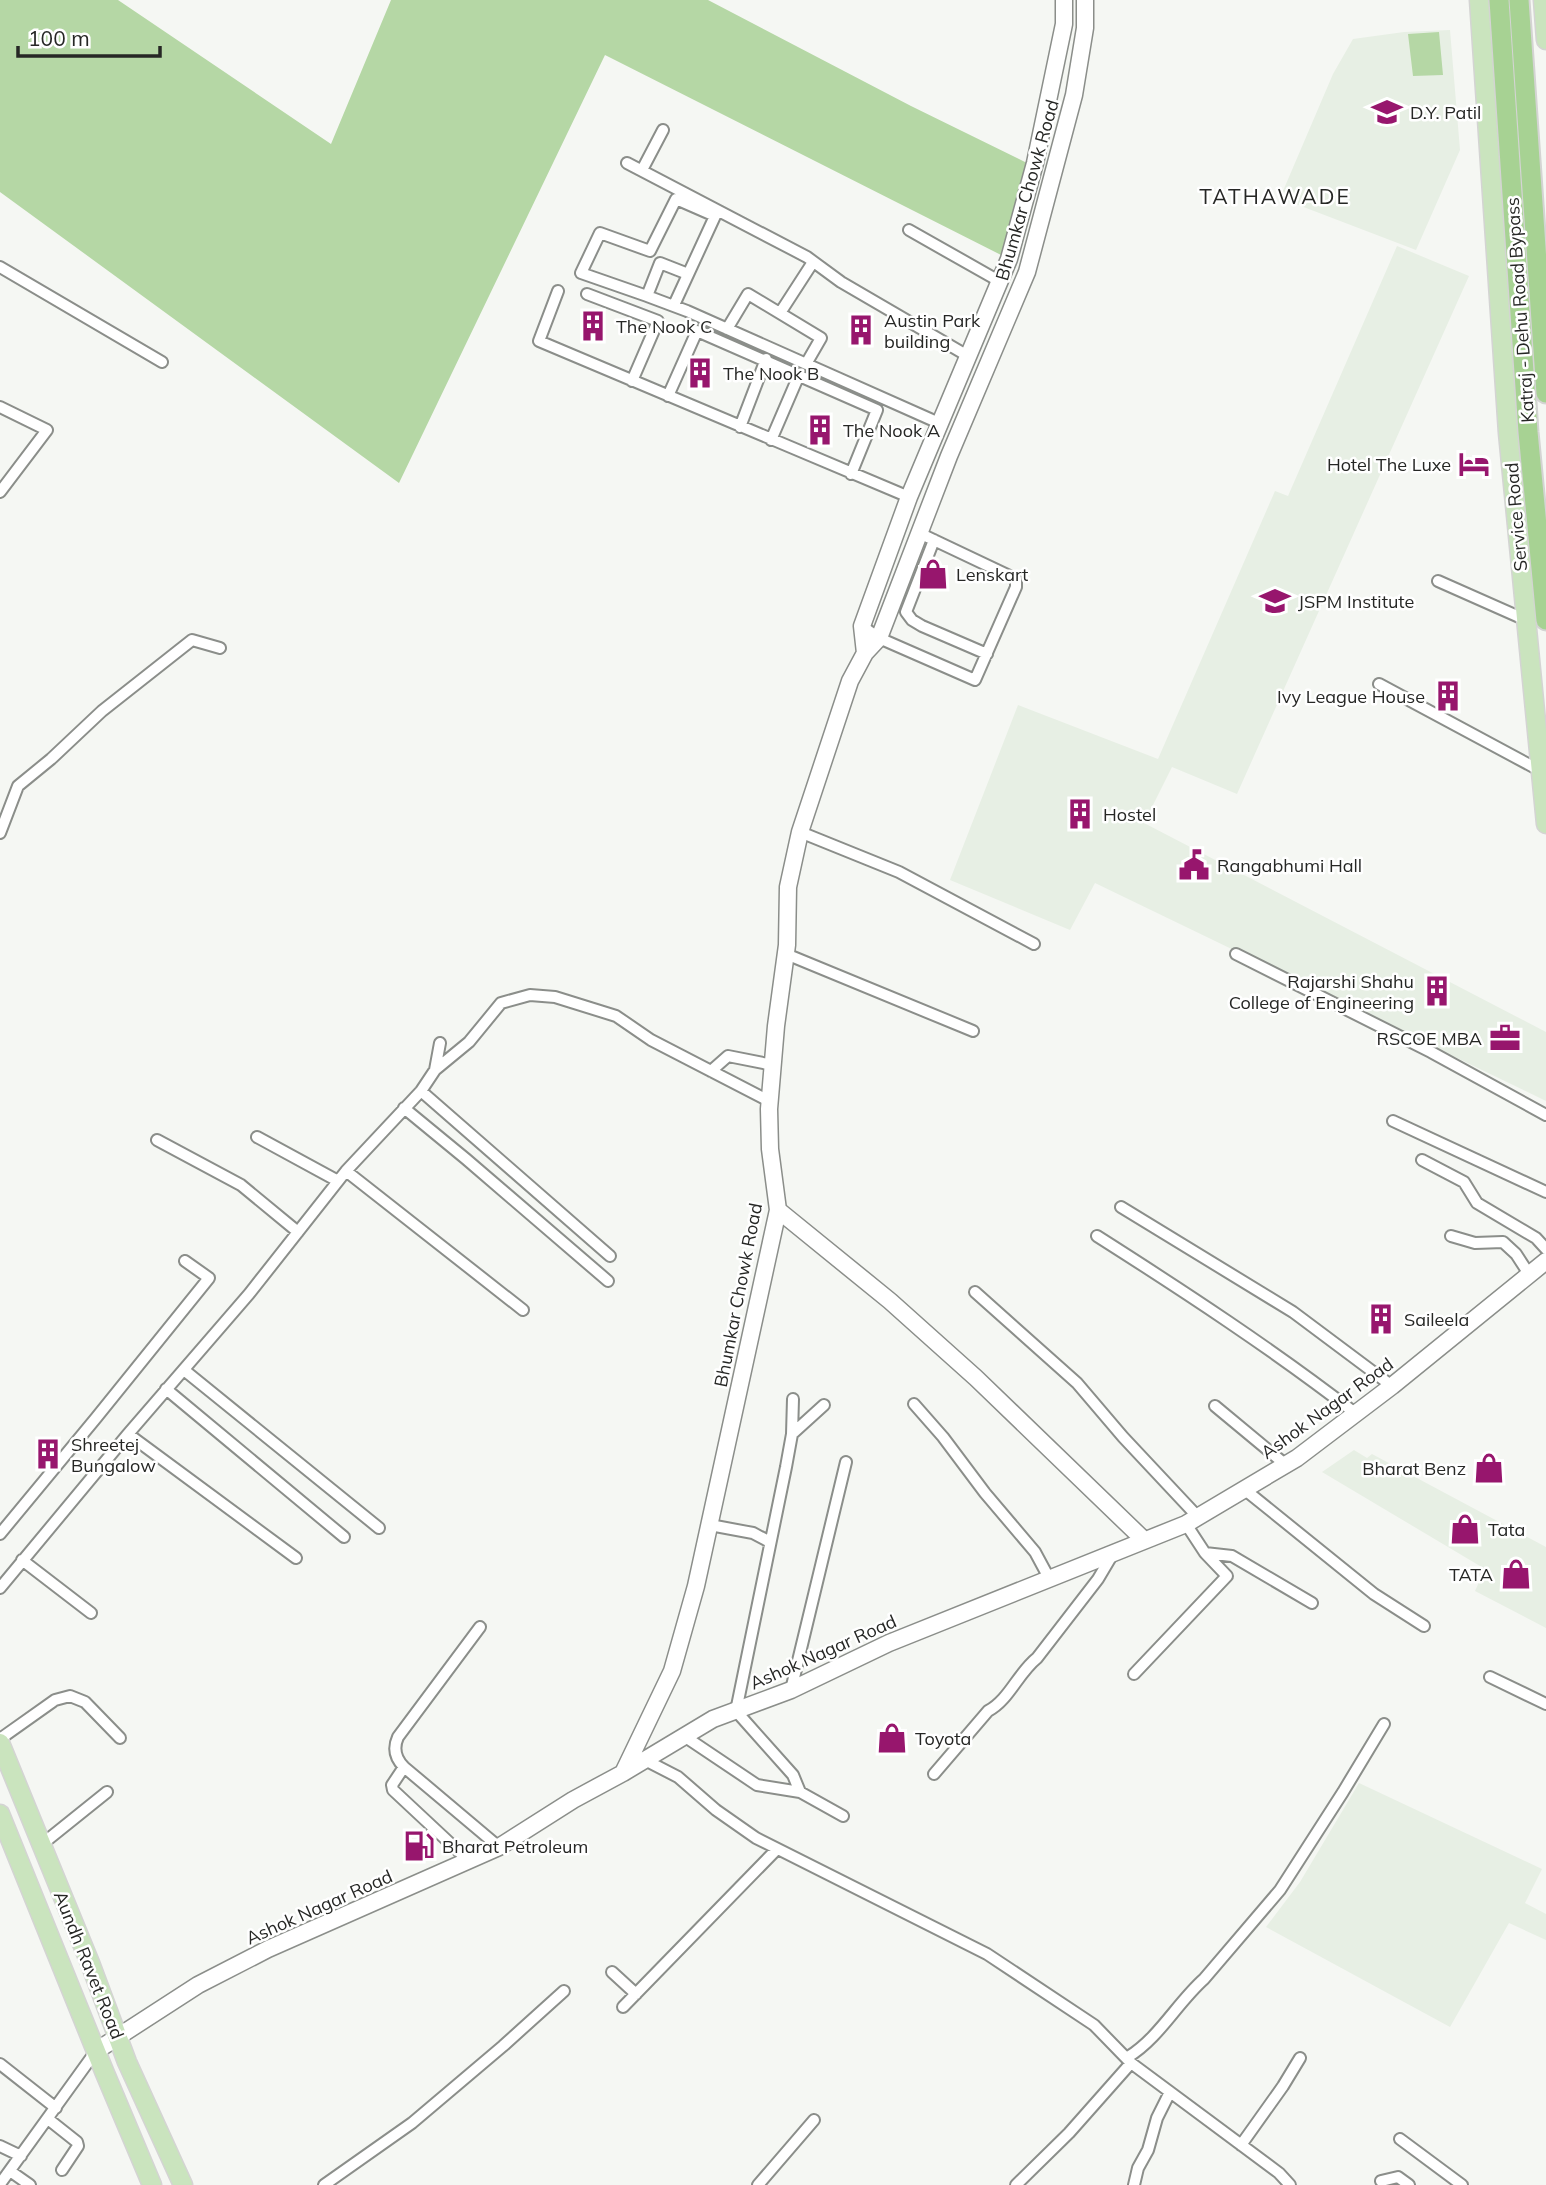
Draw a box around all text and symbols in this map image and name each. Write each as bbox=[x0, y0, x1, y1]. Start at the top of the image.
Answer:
scale bar bbox=[18, 14, 159, 58]
text: 100 m bbox=[28, 25, 90, 51]
school or university icon: D.Y. Patil bbox=[1370, 95, 1404, 129]
street label: Bhumkar Chowk Road bbox=[990, 97, 1064, 283]
place label: D.Y. Patil bbox=[1410, 101, 1481, 124]
district label: TATHAWADE bbox=[1199, 183, 1351, 209]
street label: Katraj - Dehu Road Bypass bbox=[1501, 196, 1539, 424]
building icon: The Nook C bbox=[576, 309, 610, 343]
place label: Austin Park building bbox=[884, 309, 981, 353]
building icon: Austin Park building bbox=[844, 313, 878, 347]
place label: The Nook C bbox=[616, 315, 712, 338]
building icon: The Nook B bbox=[683, 356, 717, 390]
place label: The Nook B bbox=[723, 362, 819, 385]
building icon: The Nook A bbox=[803, 413, 837, 447]
place label: The Nook A bbox=[843, 419, 940, 442]
hotel icon: Hotel The Luxe bbox=[1457, 447, 1491, 481]
place label: Hotel The Luxe bbox=[1327, 453, 1451, 476]
street label: Service Road bbox=[1500, 462, 1532, 572]
shop icon: Lenskart bbox=[916, 557, 950, 591]
place label: Lenskart bbox=[956, 563, 1028, 586]
school or university icon: JSPM Institute bbox=[1258, 584, 1292, 618]
place label: JSPM Institute bbox=[1298, 590, 1414, 613]
building icon: Ivy League House bbox=[1431, 679, 1465, 713]
place label: Ivy League House bbox=[1277, 685, 1425, 708]
building icon: Hostel bbox=[1063, 797, 1097, 831]
place label: Hostel bbox=[1103, 803, 1156, 826]
public building icon: Rangabhumi Hall bbox=[1177, 848, 1211, 882]
place label: Rangabhumi Hall bbox=[1217, 854, 1362, 877]
place label: Rajarshi Shahu College of Engineering bbox=[1229, 970, 1414, 1014]
building icon: Rajarshi Shahu College of Engineering bbox=[1420, 974, 1454, 1008]
office icon: RSCOE MBA bbox=[1488, 1021, 1522, 1055]
place label: RSCOE MBA bbox=[1376, 1027, 1482, 1050]
street label: Bhumkar Chowk Road bbox=[709, 1201, 767, 1389]
building icon: Saileela bbox=[1364, 1302, 1398, 1336]
place label: Saileela bbox=[1404, 1308, 1469, 1331]
street label: Ashok Nagar Road bbox=[1256, 1352, 1398, 1464]
place label: Shreetej Bungalow bbox=[71, 1433, 156, 1477]
building icon: Shreetej Bungalow bbox=[31, 1437, 65, 1471]
shop icon: Bharat Benz bbox=[1472, 1451, 1506, 1485]
place label: Bharat Benz bbox=[1362, 1457, 1466, 1480]
shop icon: Tata bbox=[1448, 1512, 1482, 1546]
place label: Tata bbox=[1488, 1518, 1525, 1541]
shop icon: TATA bbox=[1499, 1557, 1533, 1591]
place label: TATA bbox=[1449, 1563, 1493, 1586]
street label: Ashok Nagar Road bbox=[746, 1609, 900, 1695]
shop icon: Toyota bbox=[875, 1721, 909, 1755]
place label: Toyota bbox=[915, 1727, 971, 1750]
fuel station icon: Bharat Petroleum bbox=[402, 1829, 436, 1863]
place label: Bharat Petroleum bbox=[442, 1835, 588, 1858]
street label: Ashok Nagar Road bbox=[242, 1864, 396, 1950]
street label: Aundh Ravet Road bbox=[49, 1888, 129, 2042]

